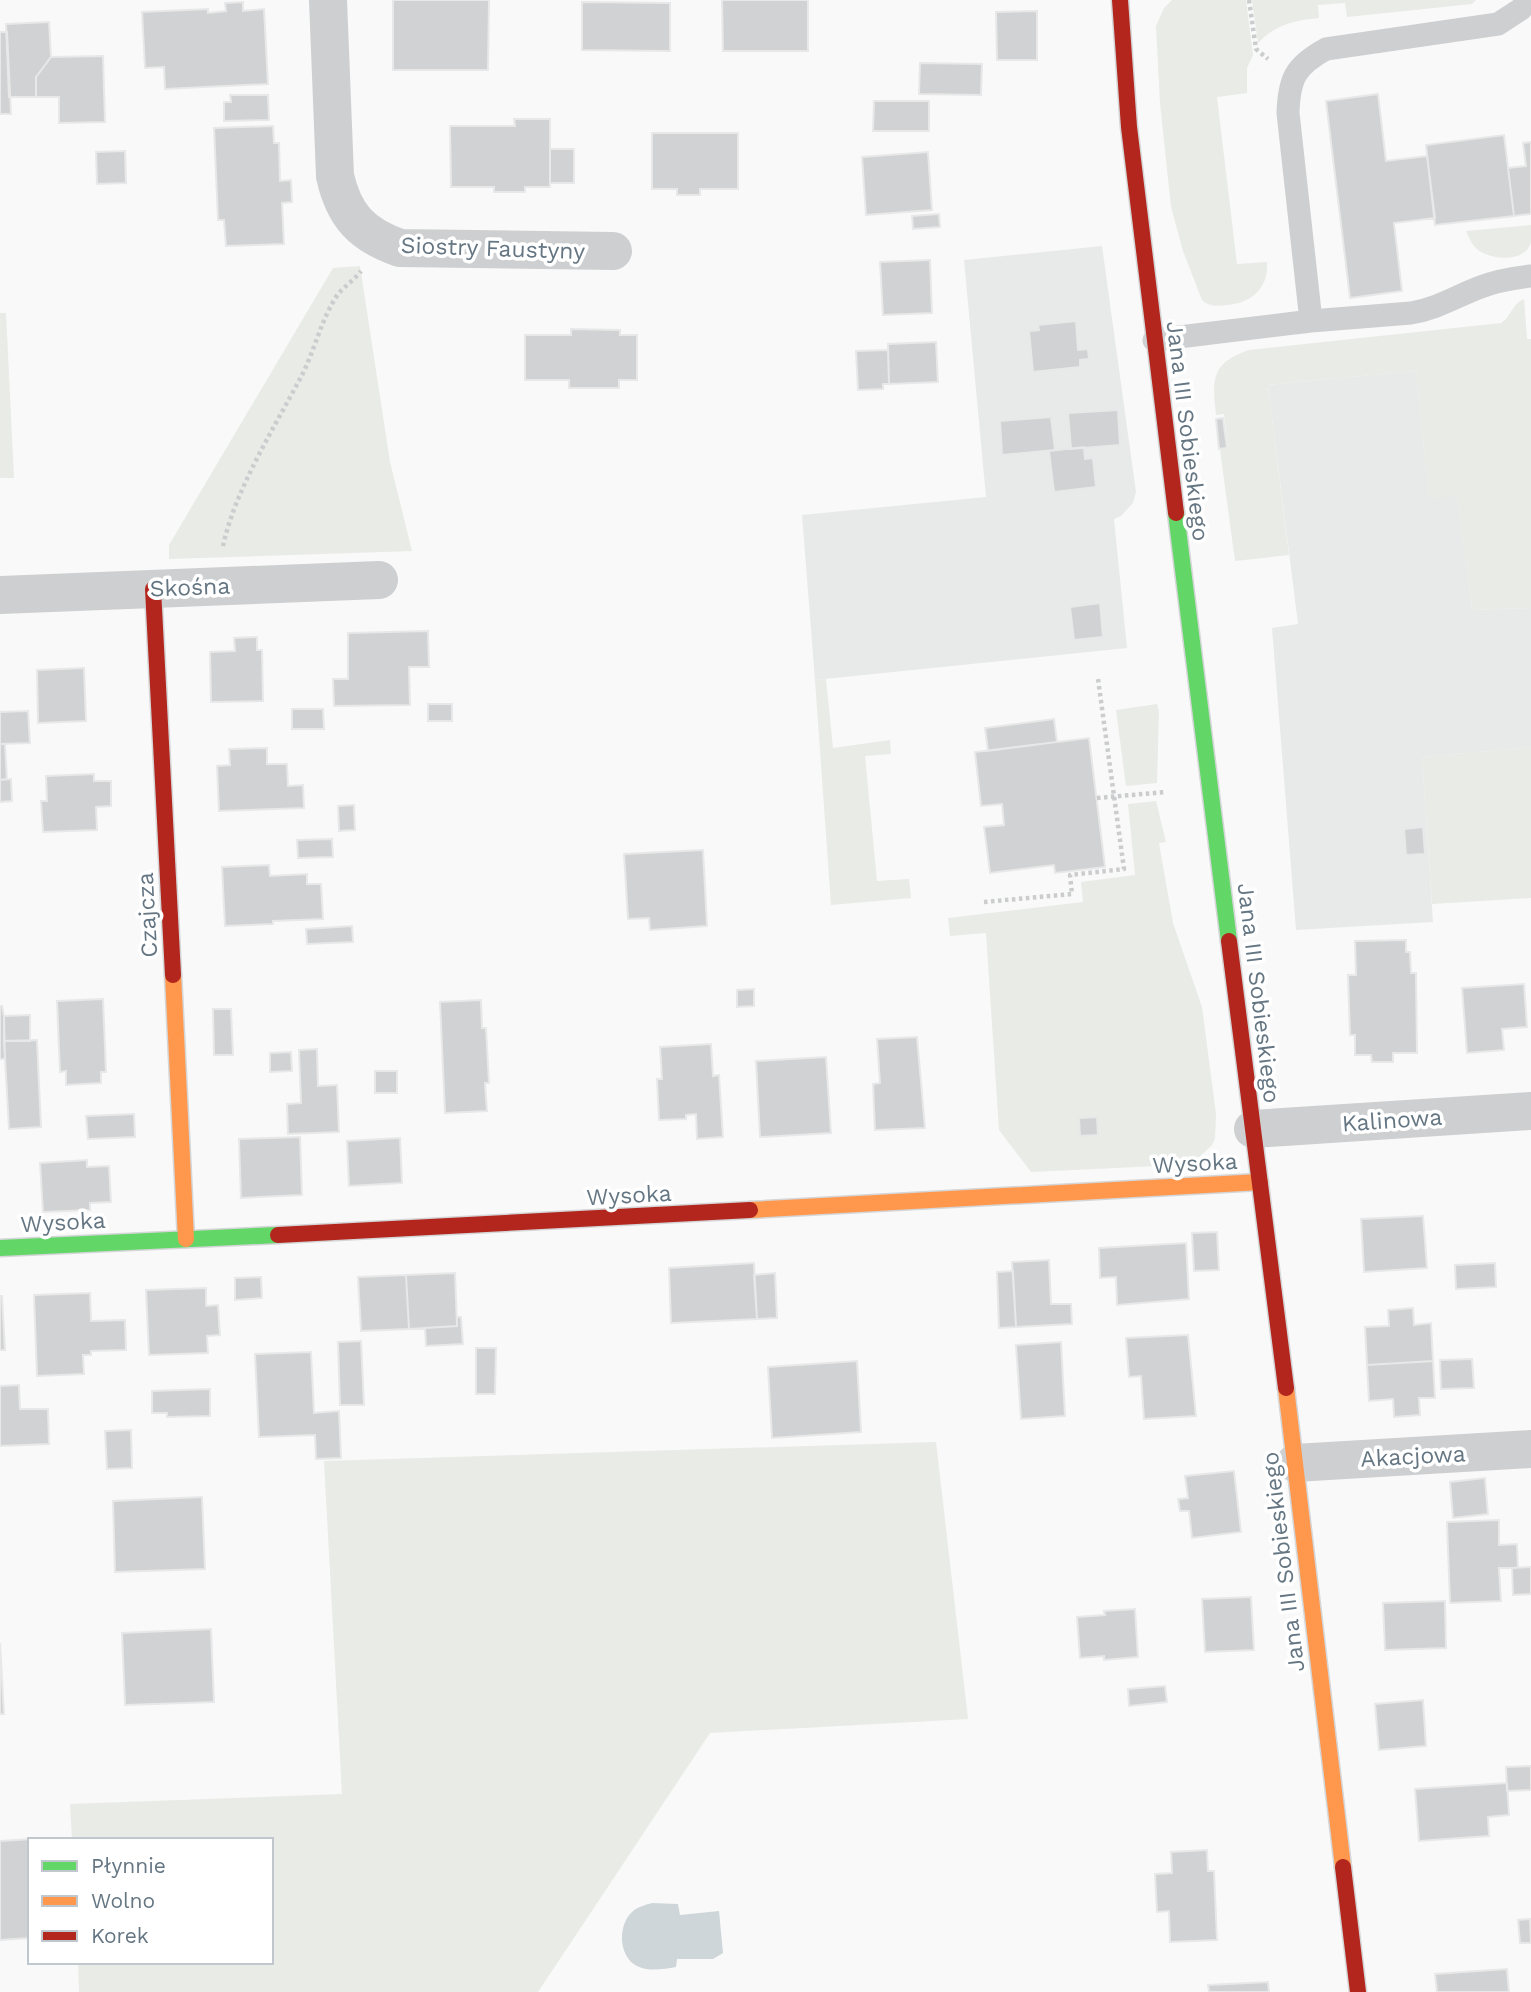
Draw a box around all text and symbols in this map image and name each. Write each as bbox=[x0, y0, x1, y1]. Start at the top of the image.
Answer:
street label: Siostry Faustyny bbox=[400, 232, 586, 265]
street label: Jana III Sobieskiego bbox=[1161, 320, 1214, 543]
street label: Skośna bbox=[149, 573, 231, 602]
street label: Czajcza bbox=[132, 872, 163, 958]
street label: Jana III Sobieskiego bbox=[1232, 882, 1285, 1105]
street label: Kalinowa bbox=[1341, 1104, 1443, 1137]
street label: Wysoka bbox=[1152, 1148, 1238, 1179]
street label: Wysoka bbox=[586, 1180, 672, 1211]
street label: Wysoka bbox=[20, 1207, 106, 1238]
street label: Akacjowa bbox=[1360, 1440, 1466, 1473]
street label: Jana III Sobieskiego bbox=[1257, 1450, 1310, 1673]
legend bbox=[28, 1838, 273, 1964]
text: Płynnie bbox=[91, 1853, 166, 1878]
text: Wolno bbox=[91, 1888, 155, 1913]
text: Korek bbox=[91, 1923, 149, 1948]

